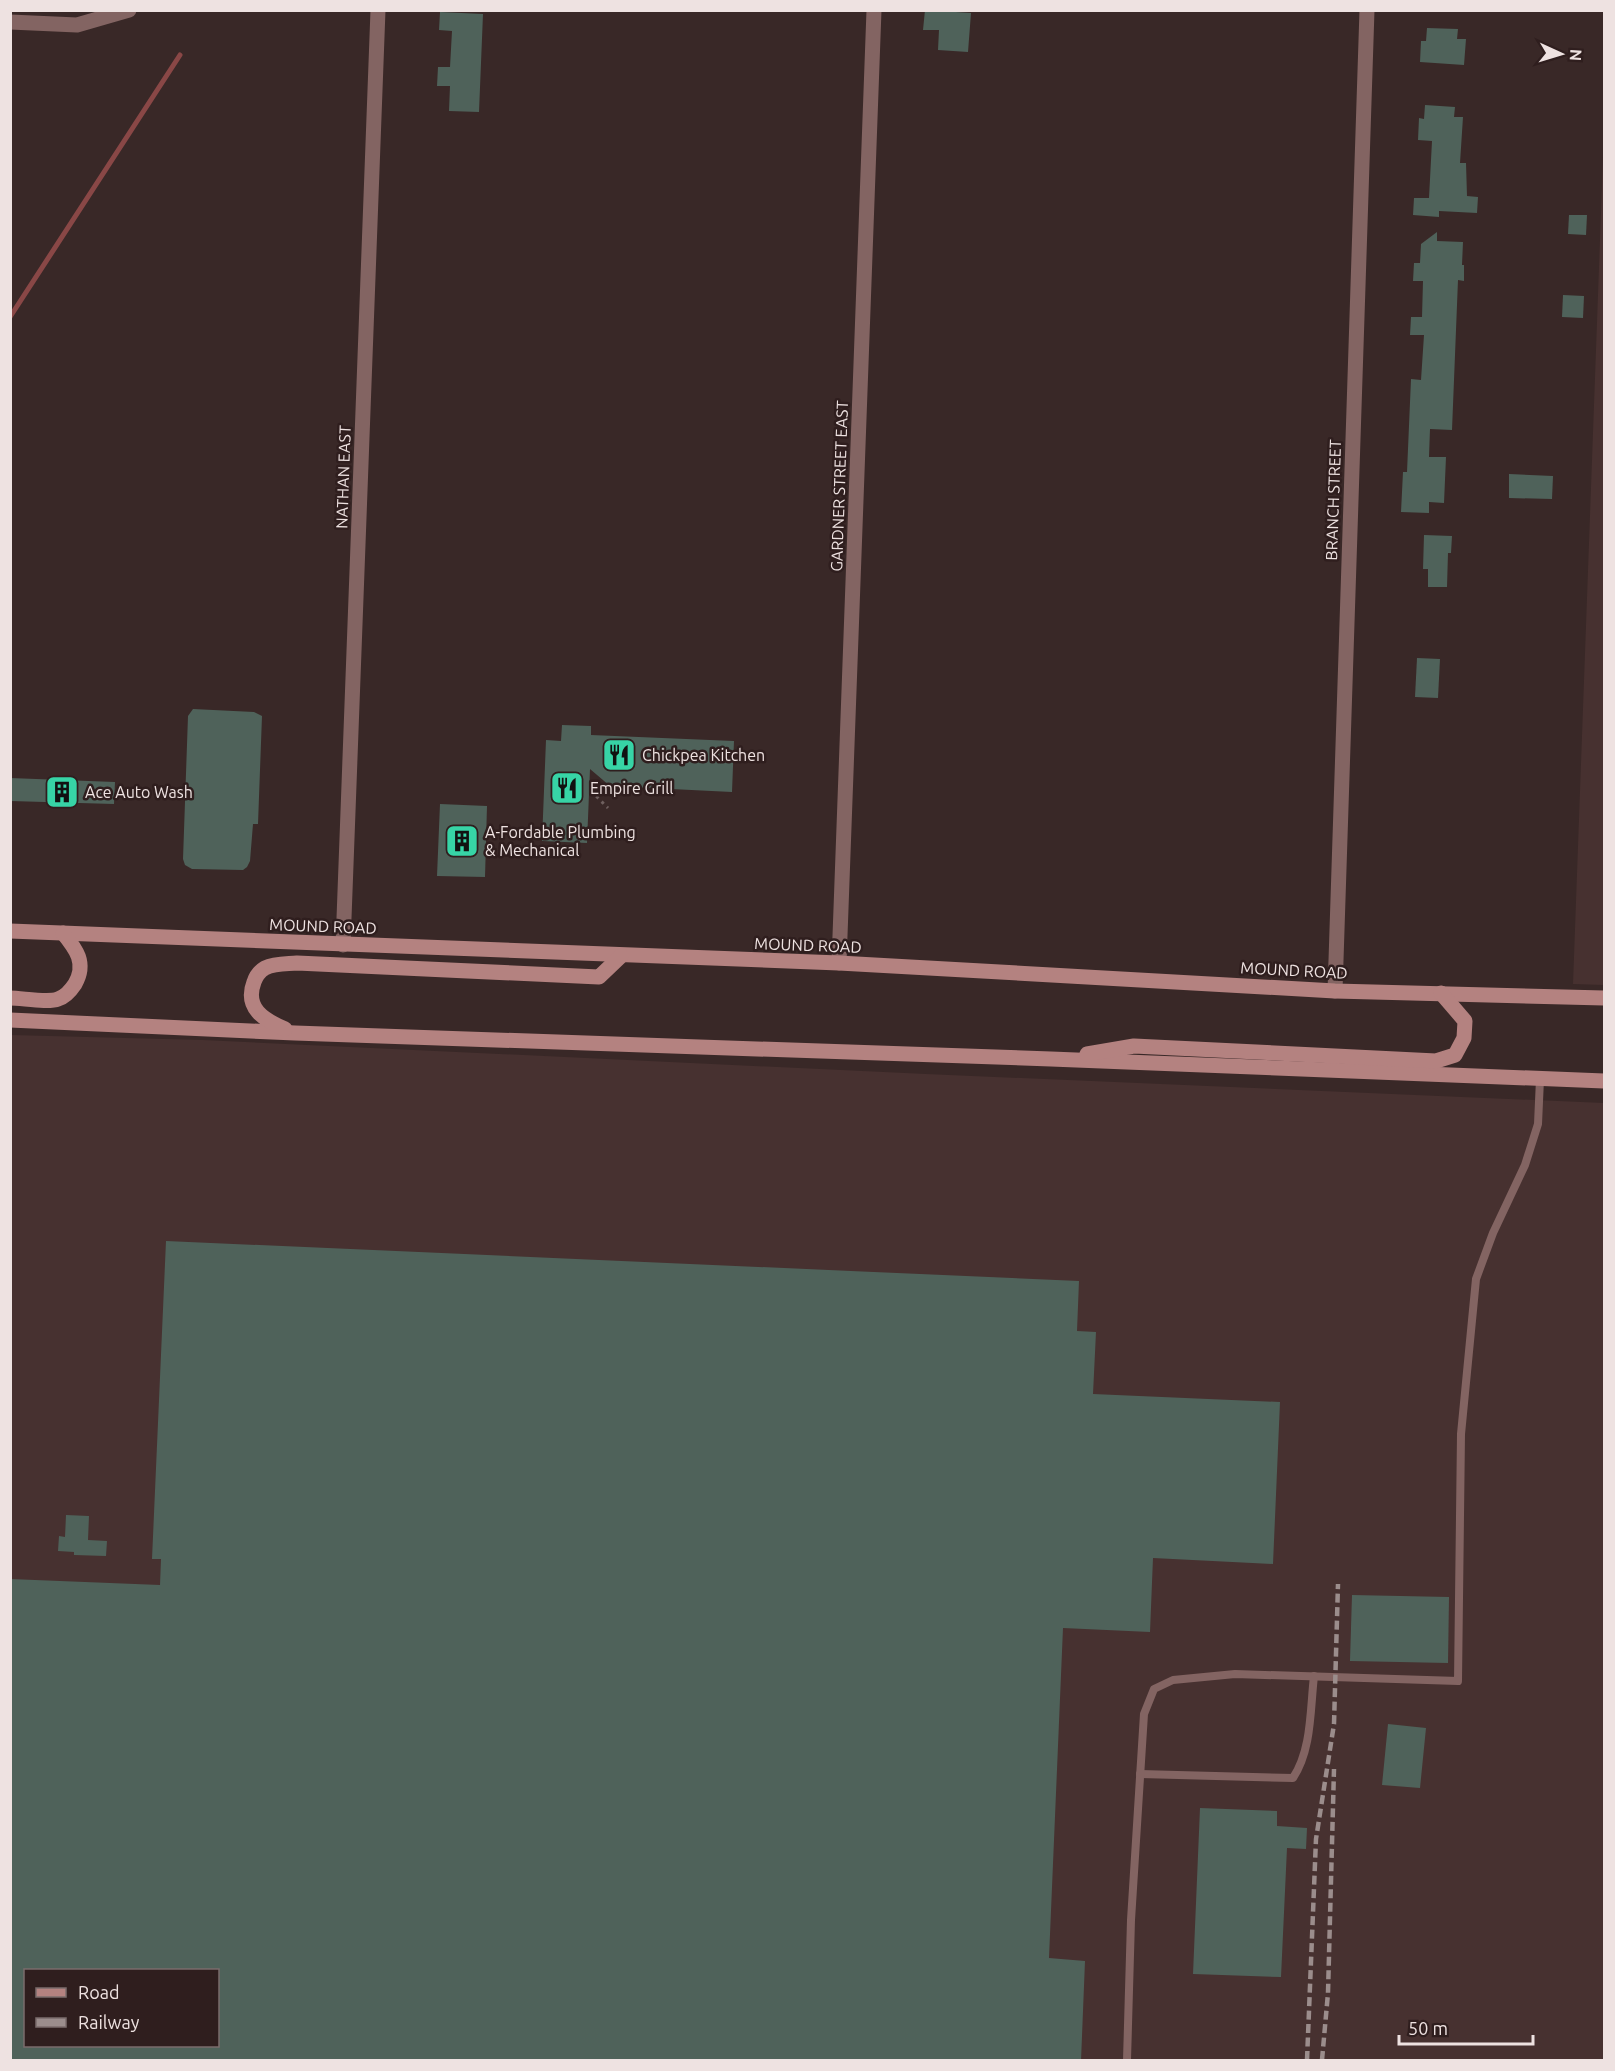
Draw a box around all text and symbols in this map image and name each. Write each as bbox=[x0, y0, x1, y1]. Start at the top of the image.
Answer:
north arrow bbox=[1531, 24, 1591, 84]
text: N bbox=[1567, 48, 1585, 62]
street label: GARDNER STREET EAST bbox=[827, 400, 851, 572]
street label: NATHAN EAST bbox=[332, 425, 354, 529]
street label: BRANCH STREET bbox=[1322, 439, 1344, 561]
restaurant icon: Chickpea Kitchen bbox=[601, 737, 637, 773]
place label: Chickpea Kitchen bbox=[642, 746, 765, 764]
restaurant icon: Empire Grill bbox=[549, 770, 585, 806]
building icon: Ace Auto Wash bbox=[44, 774, 80, 810]
place label: Empire Grill bbox=[590, 779, 674, 797]
place label: Ace Auto Wash bbox=[85, 783, 193, 801]
building icon: A-Fordable Plumbing & Mechanical bbox=[444, 823, 480, 859]
place label: A-Fordable Plumbing & Mechanical bbox=[485, 823, 636, 859]
street label: MOUND ROAD bbox=[269, 915, 377, 937]
street label: MOUND ROAD bbox=[754, 934, 862, 956]
street label: MOUND ROAD bbox=[1240, 958, 1348, 982]
legend bbox=[24, 1969, 219, 2047]
text: Road bbox=[78, 1982, 120, 2002]
scale bar bbox=[1399, 2008, 1532, 2046]
text: Railway bbox=[78, 2012, 140, 2032]
text: 50 m bbox=[1408, 2018, 1448, 2038]

